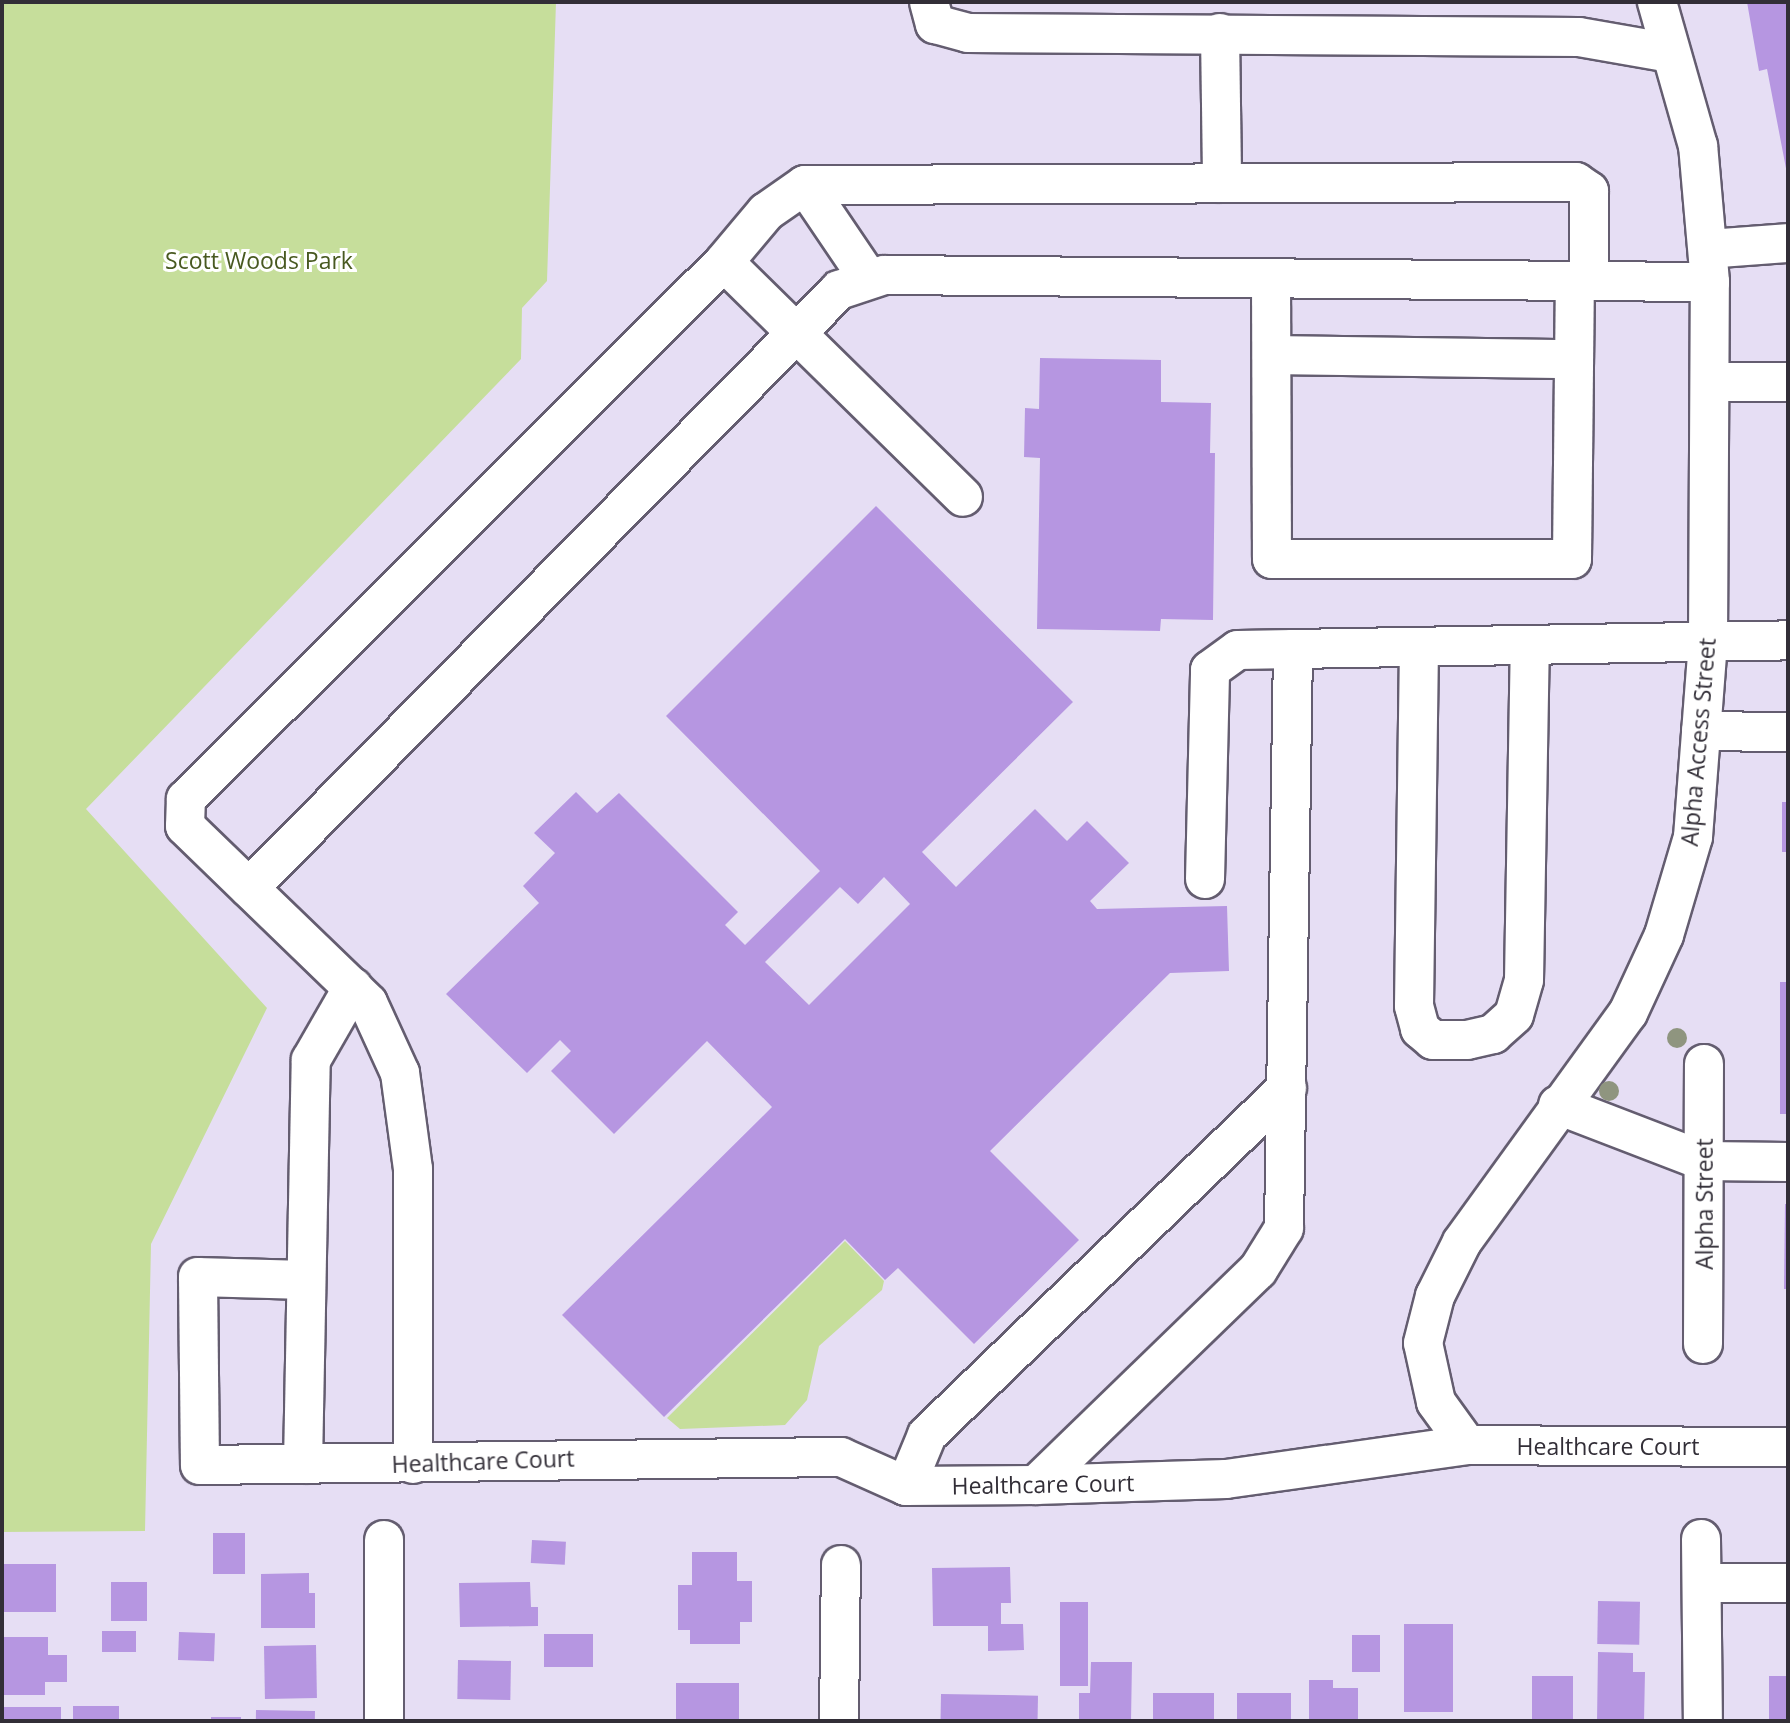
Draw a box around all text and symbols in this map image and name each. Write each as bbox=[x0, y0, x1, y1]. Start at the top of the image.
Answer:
park label: Scott Woods Park bbox=[165, 246, 353, 274]
street label: Alpha Access Street bbox=[1675, 637, 1721, 847]
street label: Alpha Street bbox=[1690, 1138, 1718, 1270]
street label: Healthcare Court bbox=[1517, 1432, 1699, 1460]
street label: Healthcare Court bbox=[391, 1444, 575, 1478]
street label: Healthcare Court bbox=[951, 1469, 1135, 1499]

